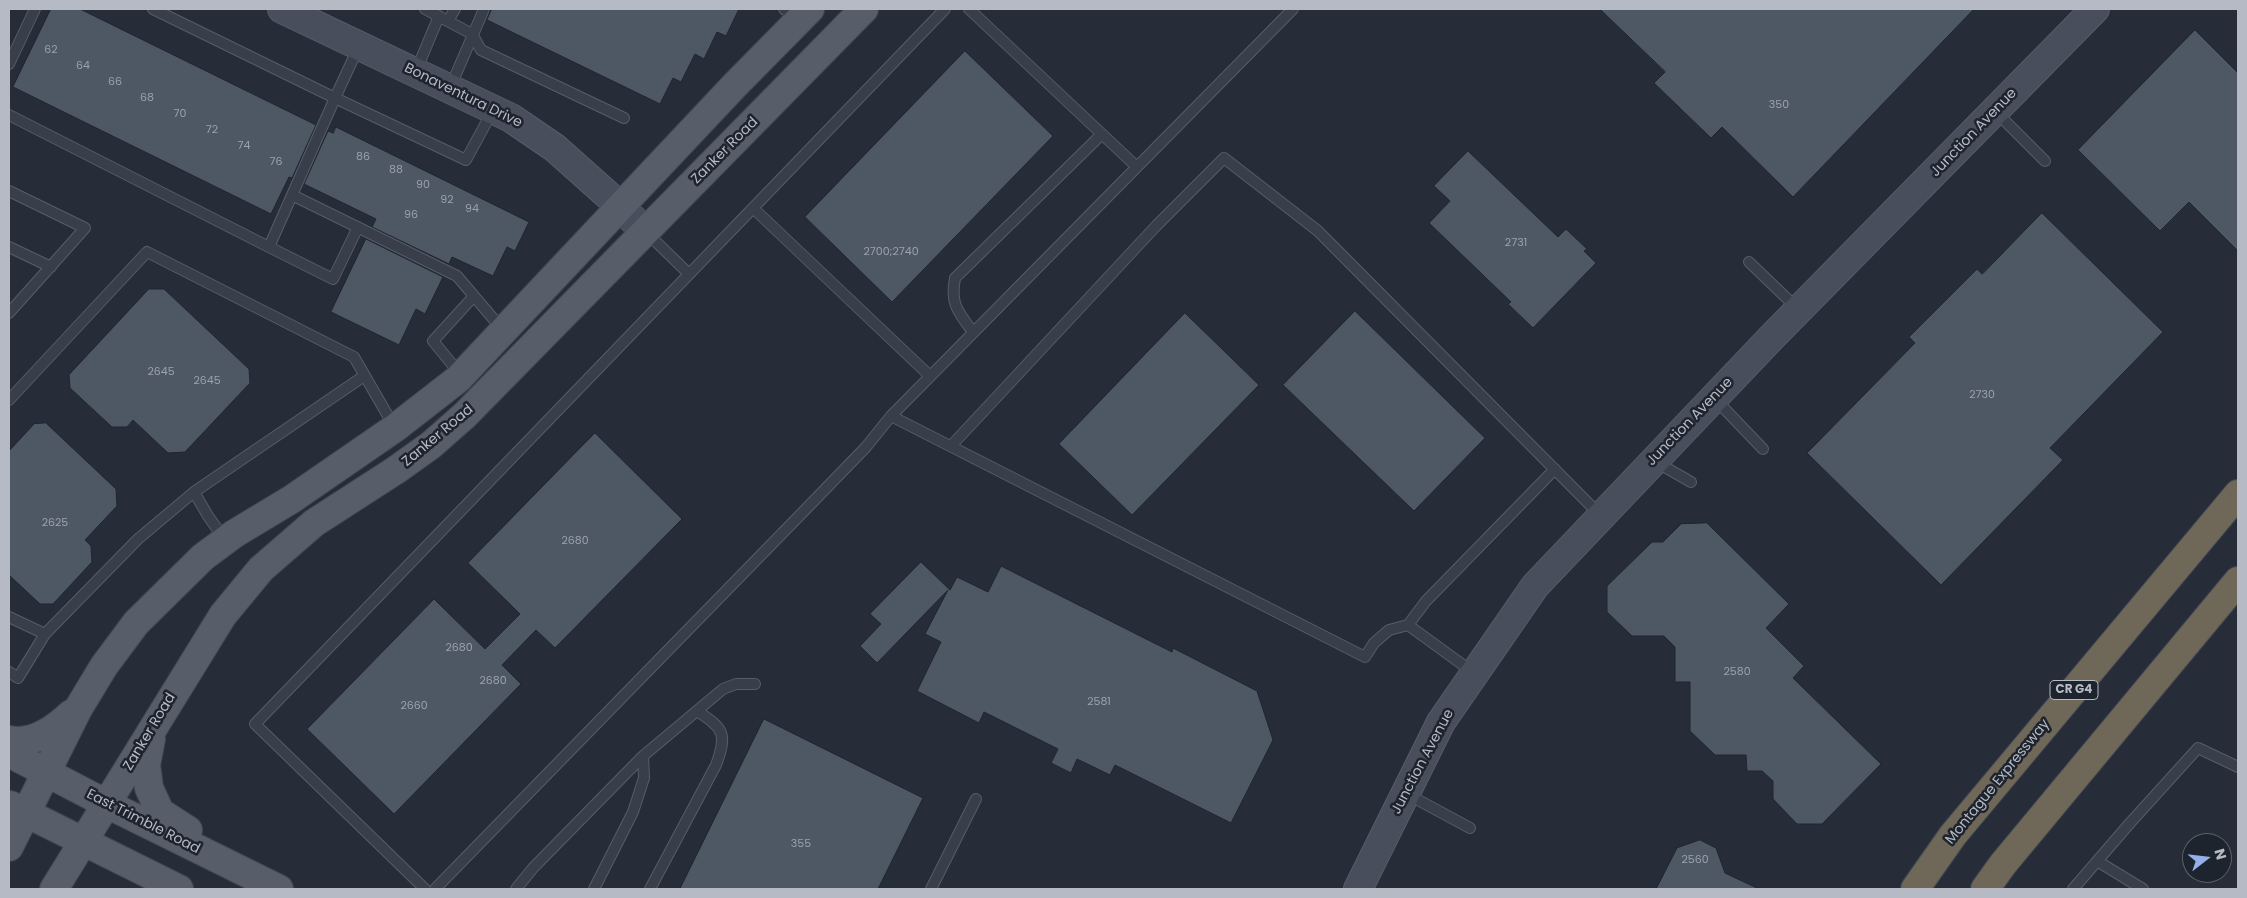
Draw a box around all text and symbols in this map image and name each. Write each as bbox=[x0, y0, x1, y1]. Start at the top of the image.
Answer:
house number: 62 bbox=[44, 43, 58, 57]
house number: 64 bbox=[76, 59, 90, 73]
street label: Bonaventura Drive bbox=[401, 60, 525, 132]
house number: 66 bbox=[108, 75, 122, 89]
street label: Junction Avenue bbox=[1927, 85, 2021, 181]
house number: 68 bbox=[140, 91, 154, 105]
house number: 350 bbox=[1769, 98, 1789, 112]
house number: 70 bbox=[174, 107, 186, 121]
street label: Zanker Road bbox=[688, 114, 762, 188]
house number: 72 bbox=[206, 123, 218, 137]
house number: 74 bbox=[238, 139, 250, 153]
house number: 86 bbox=[356, 150, 370, 164]
house number: 76 bbox=[270, 155, 282, 169]
house number: 88 bbox=[389, 163, 403, 177]
house number: 90 bbox=[416, 178, 430, 192]
house number: 92 bbox=[440, 193, 454, 207]
house number: 94 bbox=[465, 202, 479, 216]
house number: 96 bbox=[404, 208, 418, 222]
house number: 2731 bbox=[1505, 236, 1527, 250]
house number: 2700;2740 bbox=[863, 245, 919, 259]
house number: 2645 bbox=[147, 365, 175, 379]
house number: 2645 bbox=[193, 374, 221, 388]
street label: Junction Avenue bbox=[1643, 374, 1737, 470]
house number: 2730 bbox=[1969, 388, 1995, 402]
street label: Zanker Road bbox=[399, 402, 477, 470]
house number: 2625 bbox=[42, 516, 68, 530]
house number: 2680 bbox=[561, 534, 589, 548]
house number: 2680 bbox=[445, 641, 473, 655]
house number: 2580 bbox=[1723, 665, 1751, 679]
house number: 2680 bbox=[479, 674, 507, 688]
road number: CR G4 bbox=[2050, 680, 2098, 700]
street label: Zanker Road bbox=[120, 690, 180, 774]
house number: 2581 bbox=[1087, 695, 1111, 709]
house number: 2660 bbox=[400, 699, 428, 713]
street label: Junction Avenue bbox=[1388, 707, 1458, 817]
street label: Montague Expressway bbox=[1942, 716, 2054, 848]
street label: East Trimble Road bbox=[83, 786, 203, 858]
north arrow bbox=[2182, 833, 2232, 883]
house number: 355 bbox=[791, 837, 811, 851]
text: N bbox=[2209, 846, 2232, 862]
house number: 2560 bbox=[1681, 853, 1709, 867]

